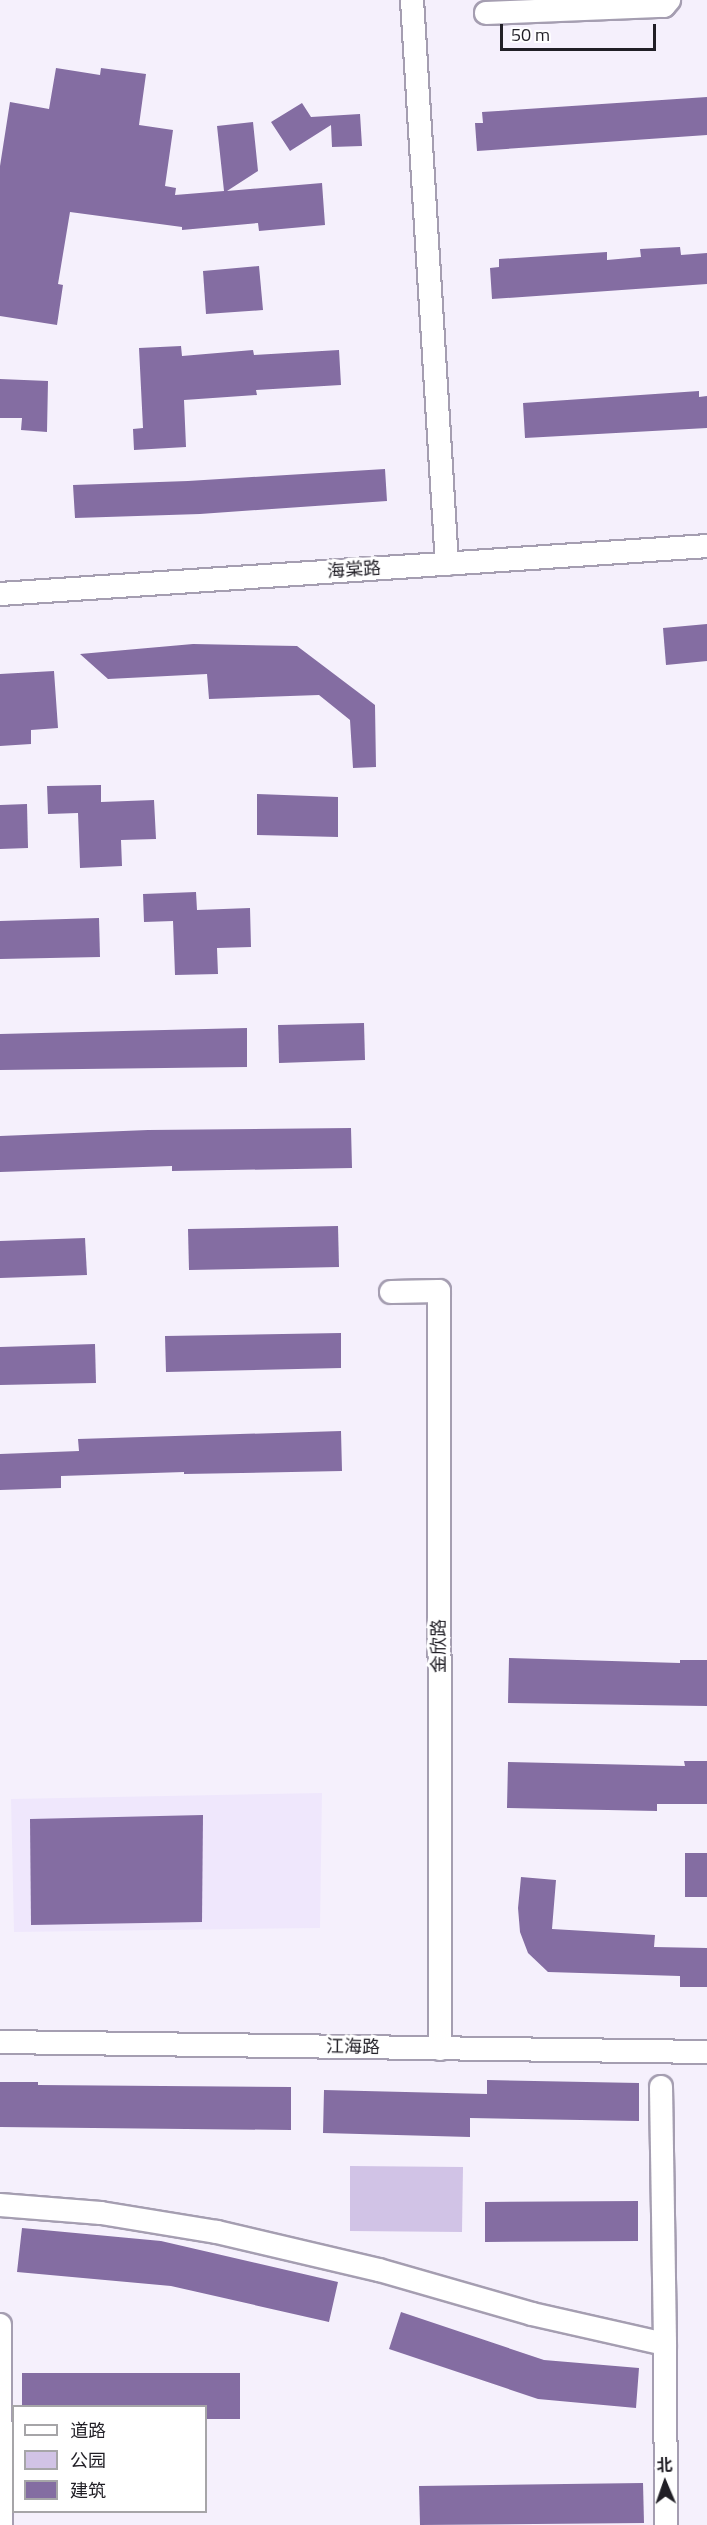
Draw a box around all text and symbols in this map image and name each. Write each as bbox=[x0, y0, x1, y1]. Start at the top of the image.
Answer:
scale bar bbox=[503, 12, 659, 50]
text: 50 m bbox=[511, 21, 550, 48]
street label: 海棠路 bbox=[326, 557, 382, 583]
street label: 金欣路 bbox=[428, 1619, 450, 1673]
street label: 江海路 bbox=[326, 2036, 380, 2058]
legend bbox=[12, 2405, 207, 2513]
text: 道路 bbox=[70, 2417, 106, 2444]
text: 公园 bbox=[70, 2447, 106, 2474]
north arrow bbox=[635, 2453, 695, 2513]
text: 北 bbox=[656, 2453, 673, 2477]
text: 建筑 bbox=[70, 2477, 106, 2504]

